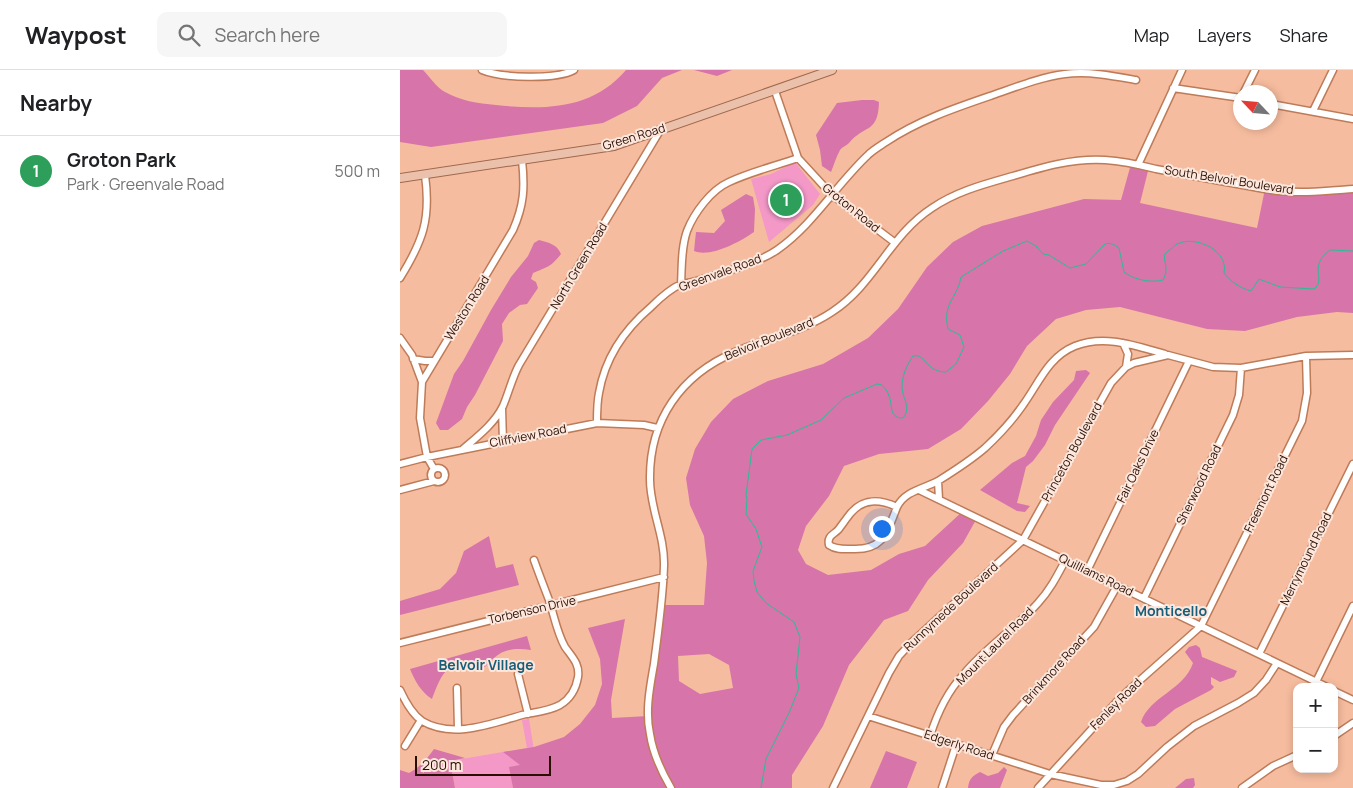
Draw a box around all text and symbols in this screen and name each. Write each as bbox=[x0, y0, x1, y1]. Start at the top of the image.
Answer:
search box bbox=[157, 12, 507, 57]
text: Waypost bbox=[25, 18, 127, 51]
icon: search bbox=[175, 21, 203, 49]
text: Search here bbox=[215, 22, 320, 48]
text: Map bbox=[1134, 23, 1169, 47]
text: Layers bbox=[1197, 23, 1251, 47]
text: Share bbox=[1279, 23, 1328, 47]
north arrow bbox=[1233, 85, 1278, 130]
text: Nearby bbox=[20, 89, 92, 117]
street label: Green Road bbox=[601, 119, 667, 154]
text: Groton Park bbox=[67, 147, 176, 173]
text: 1 bbox=[32, 160, 40, 182]
text: 500 m bbox=[334, 160, 380, 182]
street label: South Belvoir Boulevard bbox=[1163, 161, 1295, 198]
text: Park · Greenvale Road bbox=[67, 173, 225, 195]
street label: Groton Road bbox=[819, 179, 884, 236]
pin: 1 bbox=[770, 181, 802, 219]
street label: North Green Road bbox=[546, 219, 611, 312]
street label: Greenvale Road bbox=[676, 250, 763, 295]
street label: Weston Road bbox=[440, 272, 493, 343]
street label: Belvoir Boulevard bbox=[722, 313, 816, 364]
street label: Princeton Boulevard bbox=[1037, 399, 1106, 504]
street label: Cliffview Road bbox=[488, 420, 568, 451]
street label: Fair Oaks Drive bbox=[1112, 426, 1163, 505]
street label: Sherwood Road bbox=[1172, 442, 1225, 528]
street label: Freemont Road bbox=[1239, 452, 1292, 535]
street label: Merrymound Road bbox=[1276, 509, 1335, 608]
your location bbox=[869, 516, 895, 542]
street label: Quilliams Road bbox=[1056, 549, 1136, 600]
street label: Runnymede Boulevard bbox=[900, 558, 1002, 655]
street label: Torbenson Drive bbox=[486, 591, 577, 628]
district label: Monticello bbox=[1135, 601, 1207, 620]
street label: Mount Laurel Road bbox=[952, 603, 1037, 688]
street label: Brinkmore Road bbox=[1018, 632, 1089, 708]
district label: Belvoir Village bbox=[438, 655, 534, 674]
street label: Fenley Road bbox=[1086, 674, 1145, 733]
map controls bbox=[1293, 683, 1338, 773]
button: + bbox=[1293, 683, 1338, 728]
street label: Edgerly Road bbox=[922, 725, 996, 764]
button: − bbox=[1293, 728, 1338, 773]
scale bar bbox=[415, 753, 551, 776]
text: 200 m bbox=[422, 755, 462, 774]

